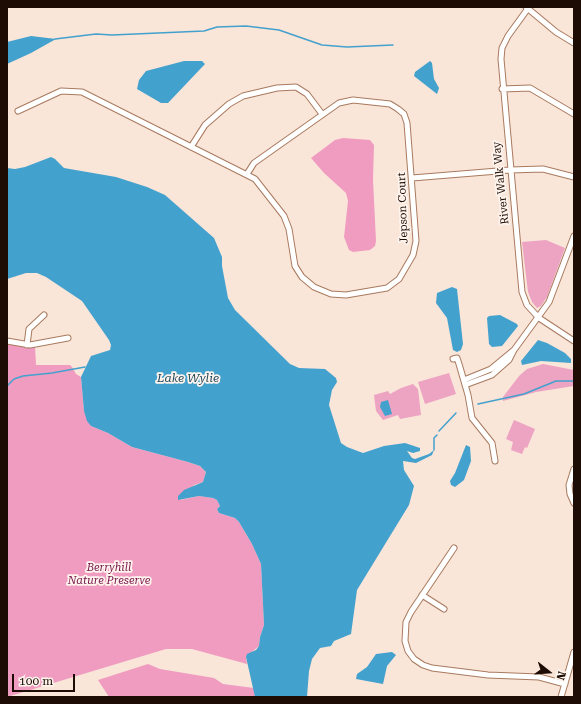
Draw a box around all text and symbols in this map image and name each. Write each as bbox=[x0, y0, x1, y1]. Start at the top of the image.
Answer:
street label: River Walk Way bbox=[490, 141, 512, 225]
street label: Jepson Court bbox=[395, 172, 411, 244]
water label: Lake Wylie bbox=[157, 371, 219, 385]
park label: Berryhill Nature Preserve bbox=[68, 561, 150, 587]
north arrow bbox=[529, 652, 569, 692]
scale bar bbox=[14, 666, 77, 692]
text: N bbox=[553, 670, 568, 682]
text: 100 m bbox=[19, 674, 53, 688]

